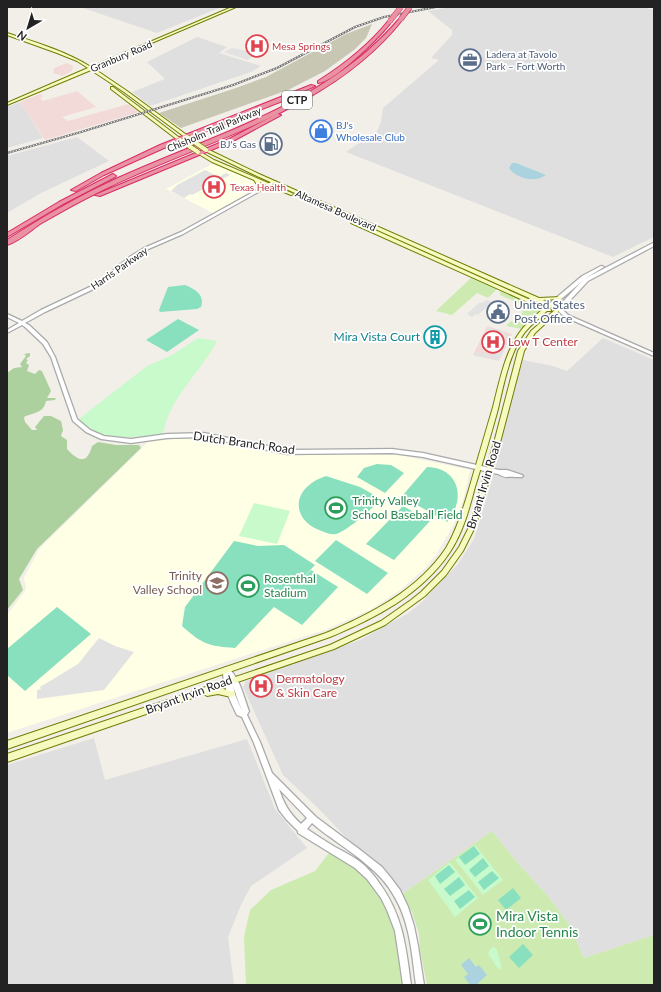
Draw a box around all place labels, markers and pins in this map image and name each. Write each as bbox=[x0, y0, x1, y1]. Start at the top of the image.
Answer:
hospital icon: Mesa Springs bbox=[244, 33, 270, 59]
place label: Mesa Springs bbox=[272, 40, 330, 52]
office icon: Ladera at Tavolo Park – Fort Worth bbox=[457, 47, 483, 73]
place label: Ladera at Tavolo Park – Fort Worth bbox=[486, 48, 565, 72]
shop icon: BJ's Wholesale Club bbox=[308, 118, 334, 144]
place label: BJ's Wholesale Club bbox=[336, 119, 405, 143]
fuel station icon: BJ's Gas bbox=[258, 131, 284, 157]
place label: BJ's Gas bbox=[220, 138, 256, 150]
hospital icon: Texas Health bbox=[201, 174, 227, 200]
place label: Texas Health bbox=[230, 181, 286, 193]
place label: United States Post Office bbox=[514, 297, 585, 326]
public building icon: United States Post Office bbox=[485, 299, 511, 325]
building icon: Mira Vista Court bbox=[422, 324, 448, 350]
place label: Mira Vista Court bbox=[334, 329, 421, 344]
hospital icon: Low T Center bbox=[480, 329, 506, 355]
place label: Low T Center bbox=[508, 334, 579, 349]
place label: Trinity Valley School Baseball Field bbox=[352, 493, 463, 522]
sports icon: Trinity Valley School Baseball Field bbox=[323, 495, 349, 521]
place label: Trinity Valley School bbox=[133, 568, 203, 597]
school or university icon: Trinity Valley School bbox=[204, 570, 230, 596]
place label: Rosenthal Stadium bbox=[264, 571, 316, 600]
sports icon: Rosenthal Stadium bbox=[235, 573, 261, 599]
place label: Dermatology & Skin Care bbox=[276, 671, 345, 700]
hospital icon: Dermatology & Skin Care bbox=[248, 673, 274, 699]
place label: Mira Vista Indoor Tennis bbox=[496, 907, 578, 940]
sports icon: Mira Vista Indoor Tennis bbox=[467, 911, 493, 937]

